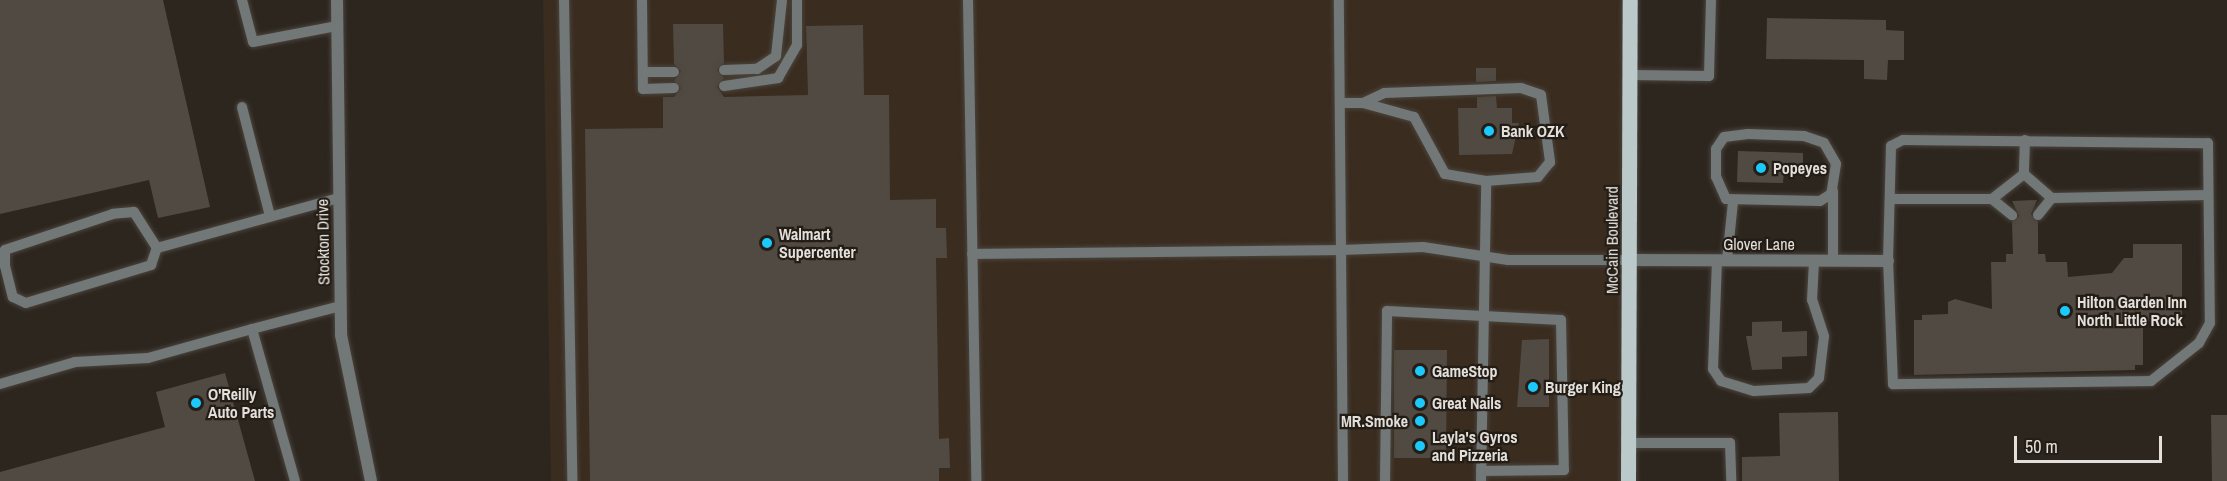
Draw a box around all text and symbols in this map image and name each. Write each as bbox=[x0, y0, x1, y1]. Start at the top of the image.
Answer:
place label: Bank OZK bbox=[1501, 121, 1564, 141]
marker: Bank OZK bbox=[1482, 124, 1496, 138]
place label: Popeyes bbox=[1773, 158, 1827, 178]
marker: Popeyes bbox=[1754, 161, 1768, 175]
street label: McCain Boulevard bbox=[1602, 186, 1622, 294]
street label: Stockton Drive bbox=[313, 199, 333, 285]
place label: Walmart Supercenter bbox=[779, 224, 856, 262]
street label: Glover Lane bbox=[1723, 234, 1795, 254]
marker: Walmart Supercenter bbox=[760, 236, 774, 250]
place label: Hilton Garden Inn North Little Rock bbox=[2077, 292, 2187, 330]
marker: Hilton Garden Inn North Little Rock bbox=[2058, 304, 2072, 318]
place label: GameStop bbox=[1432, 361, 1498, 381]
marker: GameStop bbox=[1413, 364, 1427, 378]
place label: Burger King bbox=[1545, 377, 1621, 397]
marker: Burger King bbox=[1526, 380, 1540, 394]
place label: O'Reilly Auto Parts bbox=[208, 384, 274, 422]
place label: Great Nails bbox=[1432, 393, 1501, 413]
marker: O'Reilly Auto Parts bbox=[189, 396, 203, 410]
marker: Great Nails bbox=[1413, 396, 1427, 410]
place label: MR.Smoke bbox=[1341, 411, 1408, 431]
marker: MR.Smoke bbox=[1413, 414, 1427, 428]
scale bar bbox=[2017, 424, 2166, 462]
place label: Layla's Gyros and Pizzeria bbox=[1432, 427, 1518, 465]
text: 50 m bbox=[2025, 434, 2058, 459]
marker: Layla's Gyros and Pizzeria bbox=[1413, 439, 1427, 453]

